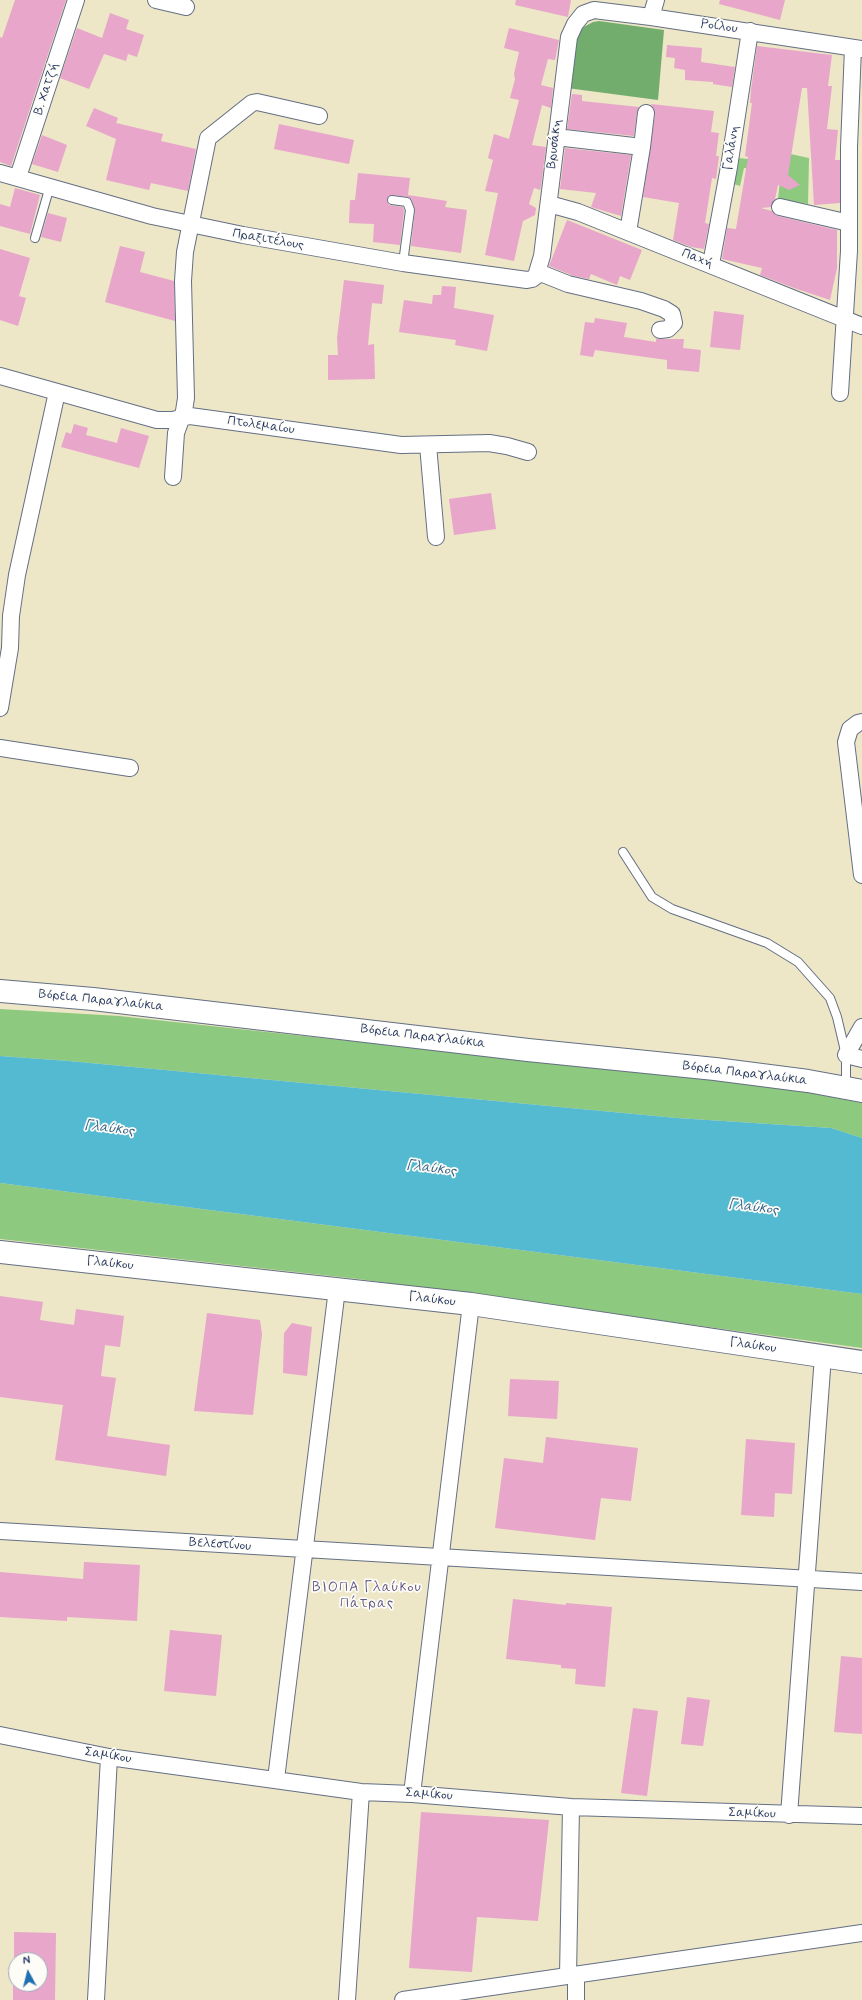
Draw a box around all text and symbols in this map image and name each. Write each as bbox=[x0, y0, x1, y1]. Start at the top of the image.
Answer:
street label: Ροίλου bbox=[700, 17, 738, 37]
street label: Β. Χατζή bbox=[31, 61, 63, 117]
street label: Βρυσάκη bbox=[544, 118, 566, 170]
street label: Γαλάνη bbox=[721, 124, 743, 172]
street label: Πραξιτέλους bbox=[231, 226, 305, 254]
street label: Παχή bbox=[679, 246, 715, 272]
street label: Πτολεμαίου bbox=[226, 414, 296, 438]
street label: Βόρεια Παραγλαύκια bbox=[38, 987, 164, 1015]
street label: Βόρεια Παραγλαύκια bbox=[360, 1022, 486, 1052]
street label: Βόρεια Παραγλαύκια bbox=[682, 1059, 808, 1089]
water label: Γλαύκος bbox=[83, 1118, 135, 1140]
water label: Γλαύκος bbox=[405, 1158, 457, 1180]
water label: Γλαύκος bbox=[727, 1197, 779, 1219]
street label: Γλαύκου bbox=[86, 1254, 134, 1274]
street label: Γλαύκου bbox=[408, 1289, 456, 1311]
street label: Γλαύκου bbox=[729, 1335, 777, 1357]
street label: Βελεστίνου bbox=[188, 1535, 252, 1555]
district label: ΒΙΟΠΑ Γλαύκου Πάτρας bbox=[312, 1580, 422, 1612]
street label: Σαμίκου bbox=[83, 1745, 133, 1767]
street label: Σαμίκου bbox=[405, 1786, 453, 1804]
street label: Σαμίκου bbox=[728, 1805, 776, 1823]
north arrow bbox=[8, 1952, 48, 1992]
text: N bbox=[22, 1954, 31, 1968]

